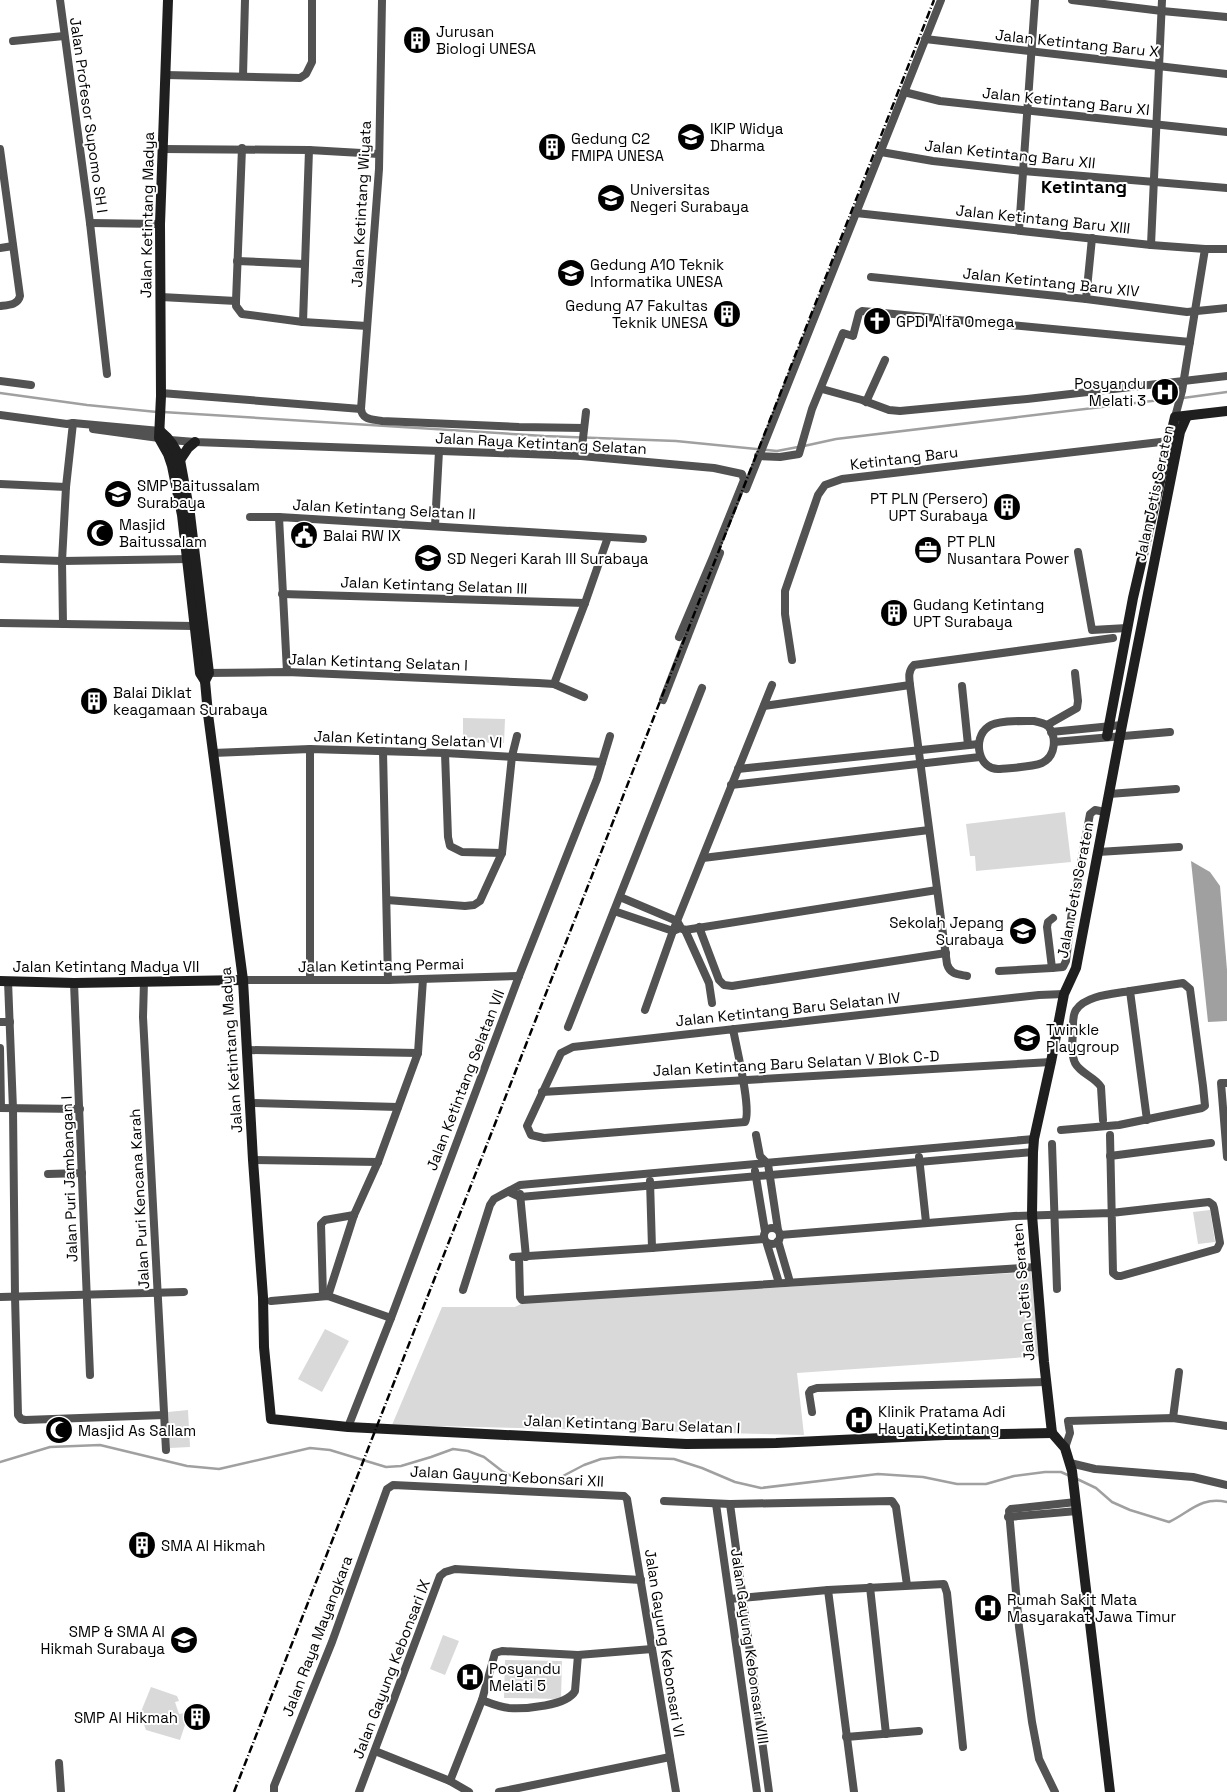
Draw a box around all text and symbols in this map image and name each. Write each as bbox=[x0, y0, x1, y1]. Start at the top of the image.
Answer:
street label: Jalan Profesor Supomo SH I bbox=[66, 16, 112, 214]
place label: Jurusan Biologi UNESA bbox=[436, 22, 537, 58]
building icon: Jurusan Biologi UNESA bbox=[402, 25, 432, 55]
street label: Jalan Ketintang Baru X bbox=[994, 25, 1160, 61]
street label: Jalan Ketintang Baru XI bbox=[981, 83, 1151, 119]
place label: IKIP Widya Dharma bbox=[710, 119, 784, 155]
street label: Jalan Ketintang Wiyata bbox=[347, 120, 375, 288]
school or university icon: IKIP Widya Dharma bbox=[676, 122, 706, 152]
place label: Gedung C2 FMIPA UNESA bbox=[571, 129, 665, 165]
street label: Jalan Ketintang Madya bbox=[136, 131, 158, 298]
building icon: Gedung C2 FMIPA UNESA bbox=[537, 132, 567, 162]
street label: Jalan Ketintang Baru XII bbox=[924, 136, 1096, 172]
district label: Ketintang bbox=[1041, 175, 1127, 198]
place label: Universitas Negeri Surabaya bbox=[630, 180, 749, 216]
school or university icon: Universitas Negeri Surabaya bbox=[596, 183, 626, 213]
street label: Jalan Ketintang Baru XIII bbox=[955, 200, 1131, 238]
place label: Gedung A10 Teknik Informatika UNESA bbox=[590, 255, 724, 291]
school or university icon: Gedung A10 Teknik Informatika UNESA bbox=[556, 258, 586, 288]
street label: Jalan Ketintang Baru XIV bbox=[962, 263, 1140, 301]
place label: Gedung A7 Fakultas Teknik UNESA bbox=[565, 296, 709, 332]
building icon: Gedung A7 Fakultas Teknik UNESA bbox=[712, 299, 742, 329]
church icon: GPDI Alfa Omega bbox=[862, 306, 892, 336]
place label: GPDI Alfa Omega bbox=[896, 312, 1015, 331]
place label: Posyandu Melati 3 bbox=[1074, 374, 1146, 410]
hospital icon: Posyandu Melati 3 bbox=[1150, 377, 1180, 407]
street label: Jalan Jetis Seraten bbox=[1130, 423, 1178, 563]
street label: Jalan Raya Ketintang Selatan bbox=[435, 428, 647, 458]
street label: Ketintang Baru bbox=[849, 442, 959, 474]
place label: SMP Baitussalam Surabaya bbox=[137, 476, 260, 512]
school or university icon: SMP Baitussalam Surabaya bbox=[103, 479, 133, 509]
place label: PT PLN (Persero) UPT Surabaya bbox=[870, 489, 988, 525]
building icon: PT PLN (Persero) UPT Surabaya bbox=[992, 492, 1022, 522]
street label: Jalan Ketintang Selatan II bbox=[292, 495, 476, 523]
place label: Masjid Baitussalam bbox=[119, 515, 207, 551]
mosque icon: Masjid Baitussalam bbox=[85, 518, 115, 548]
public building icon: Balai RW IX bbox=[289, 520, 319, 550]
place label: Balai RW IX bbox=[323, 526, 401, 545]
place label: PT PLN Nusantara Power bbox=[947, 532, 1070, 568]
office icon: PT PLN Nusantara Power bbox=[913, 535, 943, 565]
school or university icon: SD Negeri Karah III Surabaya bbox=[413, 543, 443, 573]
place label: SD Negeri Karah III Surabaya bbox=[447, 549, 649, 568]
street label: Jalan Ketintang Selatan III bbox=[340, 572, 528, 598]
place label: Gudang Ketintang UPT Surabaya bbox=[913, 595, 1044, 631]
building icon: Gudang Ketintang UPT Surabaya bbox=[879, 598, 909, 628]
street label: Jalan Ketintang Selatan I bbox=[288, 649, 468, 675]
place label: Balai Diklat keagamaan Surabaya bbox=[113, 683, 268, 719]
building icon: Balai Diklat keagamaan Surabaya bbox=[79, 686, 109, 716]
street label: Jalan Ketintang Selatan VI bbox=[313, 726, 503, 752]
street label: Jalan Jetis Seraten bbox=[1052, 820, 1098, 960]
place label: Sekolah Jepang Surabaya bbox=[889, 913, 1004, 949]
school or university icon: Sekolah Jepang Surabaya bbox=[1008, 916, 1038, 946]
street label: Jalan Ketintang Permai bbox=[298, 954, 464, 976]
street label: Jalan Ketintang Madya VII bbox=[13, 957, 199, 976]
street label: Jalan Ketintang Madya bbox=[216, 966, 246, 1134]
street label: Jalan Ketintang Selatan VII bbox=[422, 987, 508, 1173]
street label: Jalan Ketintang Baru Selatan IV bbox=[674, 988, 902, 1030]
place label: Twinkle Playgroup bbox=[1046, 1020, 1119, 1056]
school or university icon: Twinkle Playgroup bbox=[1012, 1023, 1042, 1053]
street label: Jalan Ketintang Baru Selatan V Blok C-D bbox=[652, 1046, 940, 1080]
street label: Jalan Puri Jambangan I bbox=[57, 1096, 81, 1262]
street label: Jalan Puri Kencana Karah bbox=[125, 1108, 153, 1290]
street label: Jalan Jetis Seraten bbox=[1008, 1222, 1038, 1362]
place label: Klinik Pratama Adi Hayati Ketintang bbox=[878, 1402, 1005, 1438]
hospital icon: Klinik Pratama Adi Hayati Ketintang bbox=[844, 1405, 874, 1435]
street label: Jalan Ketintang Baru Selatan I bbox=[523, 1411, 741, 1437]
mosque icon: Masjid As Sallam bbox=[44, 1415, 74, 1445]
place label: Masjid As Sallam bbox=[78, 1421, 196, 1440]
street label: Jalan Gayung Kebonsari XII bbox=[409, 1461, 605, 1491]
building icon: SMA Al Hikmah bbox=[127, 1530, 157, 1560]
place label: SMA Al Hikmah bbox=[161, 1536, 265, 1555]
street label: Jalan Gayung Kebonsari VIII bbox=[727, 1547, 773, 1745]
street label: Jalan Gayung Kebonsari VI bbox=[641, 1548, 689, 1738]
street label: Jalan Raya Mayangkara bbox=[278, 1553, 357, 1719]
street label: Jalan Gayung Kebonsari IX bbox=[348, 1576, 434, 1761]
place label: Rumah Sakit Mata Masyarakat Jawa Timur bbox=[1007, 1590, 1176, 1626]
hospital icon: Rumah Sakit Mata Masyarakat Jawa Timur bbox=[973, 1593, 1003, 1623]
place label: SMP & SMA Al Hikmah Surabaya bbox=[41, 1622, 165, 1658]
school or university icon: SMP & SMA Al Hikmah Surabaya bbox=[169, 1625, 199, 1655]
place label: Posyandu Melati 5 bbox=[489, 1659, 561, 1695]
hospital icon: Posyandu Melati 5 bbox=[455, 1662, 485, 1692]
building icon: SMP Al Hikmah bbox=[182, 1702, 212, 1732]
place label: SMP Al Hikmah bbox=[74, 1708, 178, 1727]

